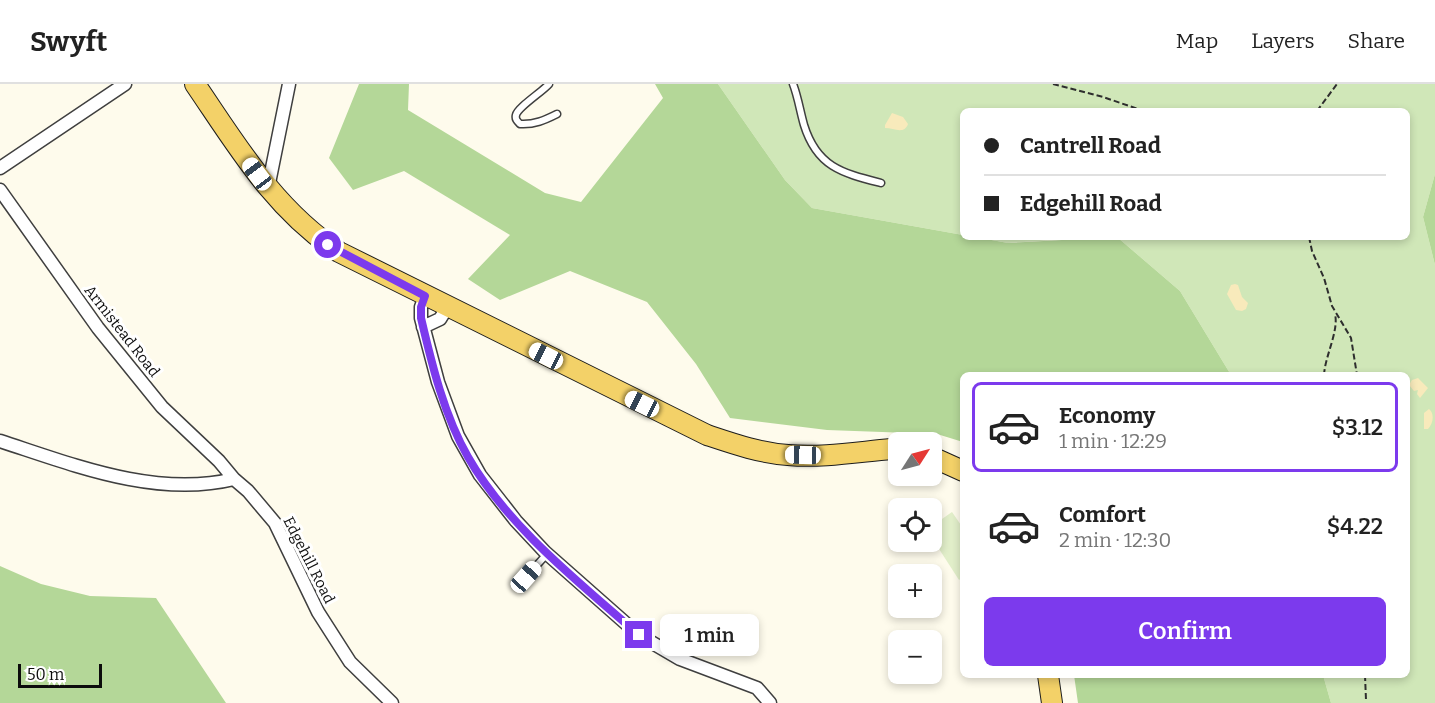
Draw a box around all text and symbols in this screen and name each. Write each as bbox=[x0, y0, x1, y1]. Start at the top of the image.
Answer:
text: Swyft bbox=[30, 25, 107, 58]
text: Map bbox=[1176, 28, 1218, 54]
text: Layers bbox=[1251, 28, 1315, 54]
text: Share bbox=[1348, 28, 1405, 54]
text: Cantrell Road bbox=[1020, 132, 1161, 159]
car bbox=[239, 154, 275, 194]
text: Edgehill Road bbox=[1020, 190, 1162, 217]
route start bbox=[314, 231, 341, 258]
street label: Armistead Road bbox=[81, 282, 163, 381]
car bbox=[526, 340, 566, 372]
car bbox=[622, 388, 662, 420]
icon: car bbox=[987, 400, 1041, 454]
text: Economy bbox=[1059, 402, 1155, 429]
text: $3.12 bbox=[1332, 414, 1383, 441]
text: 1 min · 12:29 bbox=[1059, 429, 1167, 453]
north arrow bbox=[888, 432, 942, 486]
map controls bbox=[888, 432, 942, 684]
car bbox=[785, 446, 821, 464]
button: locate bbox=[888, 498, 942, 552]
icon: car bbox=[987, 499, 1041, 553]
text: Comfort bbox=[1059, 501, 1146, 528]
text: $4.22 bbox=[1327, 513, 1383, 540]
street label: Edgehill Road bbox=[279, 514, 339, 607]
text: 2 min · 12:30 bbox=[1059, 528, 1171, 552]
car bbox=[507, 558, 545, 596]
button: + bbox=[888, 564, 942, 618]
button: Confirm bbox=[984, 597, 1386, 666]
callout: 1 min bbox=[660, 614, 759, 656]
route end bbox=[625, 621, 652, 648]
text: 1 min bbox=[684, 623, 735, 647]
button: − bbox=[888, 630, 942, 684]
scale bar bbox=[18, 661, 102, 688]
text: 50 m bbox=[27, 665, 64, 684]

